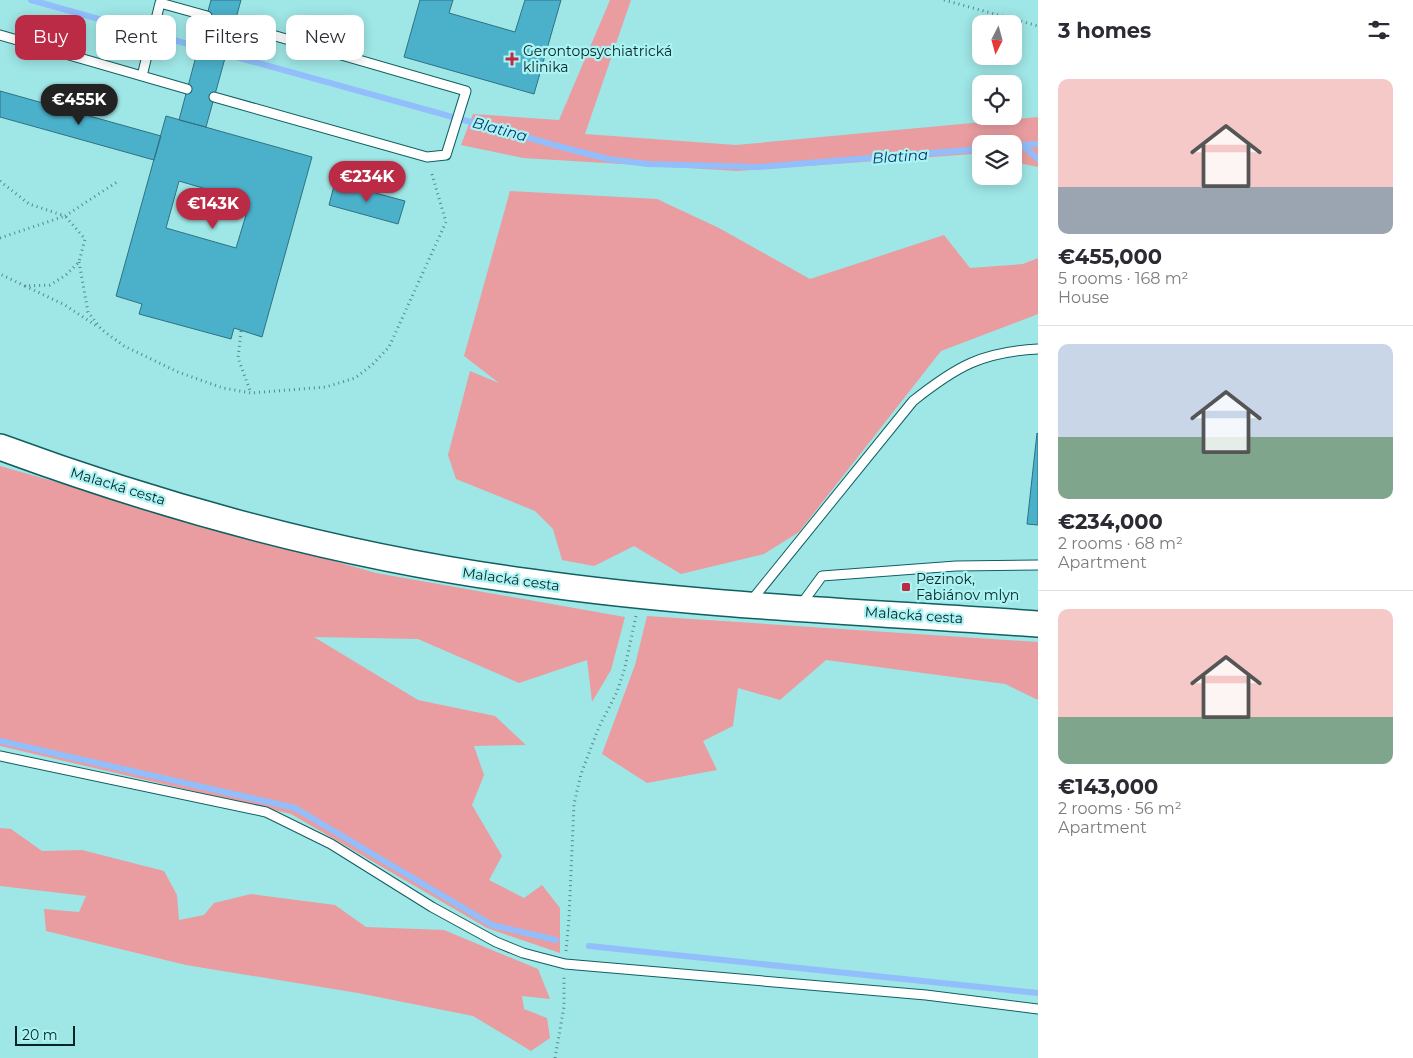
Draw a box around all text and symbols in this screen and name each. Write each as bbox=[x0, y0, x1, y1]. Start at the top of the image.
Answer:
chip: Buy bbox=[15, 15, 86, 60]
chip: Rent bbox=[96, 15, 176, 60]
chip: Filters bbox=[186, 15, 276, 60]
chip: New bbox=[286, 15, 364, 60]
north arrow bbox=[972, 15, 1022, 65]
map controls bbox=[972, 15, 1022, 185]
icon: filters bbox=[1365, 16, 1393, 44]
text: 3 homes bbox=[1058, 18, 1151, 43]
place label: Gerontopsychiatrická klinika bbox=[523, 42, 672, 76]
marker: Gerontopsychiatrická klinika bbox=[505, 52, 519, 66]
button: locate bbox=[972, 75, 1022, 125]
pin: €455K bbox=[44, 84, 114, 126]
text: €455K bbox=[52, 90, 106, 109]
icon: home bbox=[1181, 111, 1271, 201]
water label: Blatina bbox=[471, 113, 529, 145]
button: layers bbox=[972, 135, 1022, 185]
water label: Blatina bbox=[871, 145, 929, 167]
pin: €234K bbox=[332, 160, 402, 203]
text: €234K bbox=[340, 167, 394, 186]
pin: €143K bbox=[178, 188, 248, 230]
text: €143K bbox=[187, 194, 239, 213]
text: €455,000 bbox=[1058, 244, 1162, 269]
text: 5 rooms · 168 m² bbox=[1058, 269, 1189, 288]
text: House bbox=[1058, 288, 1109, 307]
icon: home bbox=[1181, 377, 1271, 467]
street label: Malacká cesta bbox=[68, 463, 168, 509]
text: €234,000 bbox=[1058, 509, 1163, 534]
text: 2 rooms · 68 m² bbox=[1058, 534, 1183, 553]
text: Apartment bbox=[1058, 553, 1147, 572]
street label: Malacká cesta bbox=[461, 563, 561, 595]
place label: Pezinok, Fabiánov mlyn bbox=[916, 570, 1019, 604]
marker: Pezinok, Fabiánov mlyn bbox=[900, 581, 912, 593]
street label: Malacká cesta bbox=[864, 603, 964, 627]
icon: home bbox=[1181, 642, 1271, 732]
text: €143,000 bbox=[1058, 774, 1158, 799]
text: 2 rooms · 56 m² bbox=[1058, 799, 1182, 818]
text: Apartment bbox=[1058, 818, 1147, 837]
scale bar bbox=[15, 1023, 75, 1046]
text: 20 m bbox=[22, 1026, 58, 1044]

